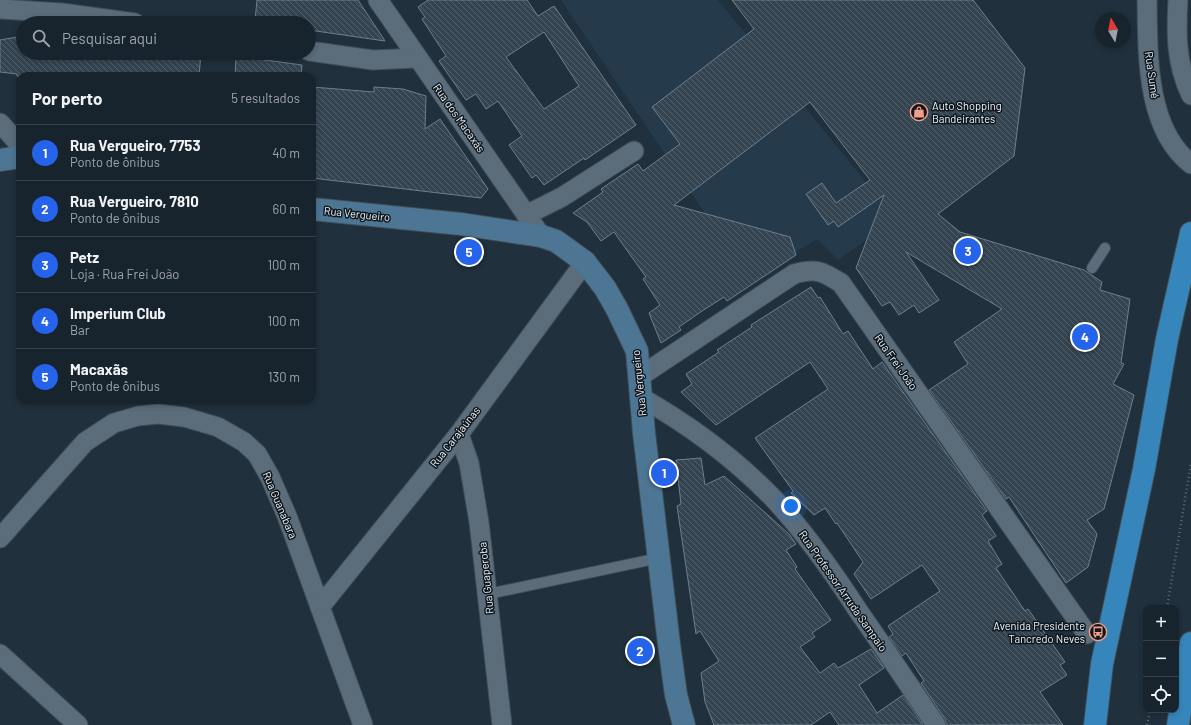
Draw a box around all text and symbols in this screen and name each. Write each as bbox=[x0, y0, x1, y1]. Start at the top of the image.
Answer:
north arrow bbox=[1095, 12, 1131, 48]
search box bbox=[16, 16, 316, 60]
icon: search bbox=[30, 27, 52, 49]
text: Pesquisar aqui bbox=[62, 29, 157, 47]
street label: Rua Sumé bbox=[1143, 50, 1162, 100]
street label: Rua dos Macaxás bbox=[431, 81, 488, 155]
text: Por perto bbox=[32, 88, 102, 108]
text: 5 resultados bbox=[231, 90, 300, 106]
place label: Auto Shopping Bandeirantes bbox=[932, 99, 1002, 125]
shop icon: Auto Shopping Bandeirantes bbox=[909, 102, 929, 122]
text: Rua Vergueiro, 7753 bbox=[70, 136, 201, 154]
text: 1 bbox=[43, 145, 47, 161]
text: 40 m bbox=[272, 145, 300, 161]
text: Ponto de ônibus bbox=[70, 154, 160, 170]
text: Rua Vergueiro, 7810 bbox=[70, 192, 199, 210]
text: 2 bbox=[41, 201, 49, 217]
text: 60 m bbox=[273, 201, 300, 217]
street label: Rua Vergueiro bbox=[323, 204, 391, 223]
text: Ponto de ônibus bbox=[70, 210, 160, 226]
pin: 3 bbox=[955, 236, 981, 266]
pin: 5 bbox=[456, 237, 482, 267]
text: Petz bbox=[70, 248, 99, 266]
text: 3 bbox=[41, 257, 49, 273]
text: 100 m bbox=[267, 257, 300, 273]
text: Loja · Rua Frei João bbox=[70, 266, 179, 282]
text: Imperium Club bbox=[70, 304, 166, 322]
text: 4 bbox=[41, 313, 49, 329]
text: 100 m bbox=[267, 313, 300, 329]
text: Bar bbox=[70, 322, 89, 338]
pin: 4 bbox=[1072, 322, 1098, 352]
street label: Rua Frei João bbox=[872, 331, 920, 392]
street label: Rua Vergueiro bbox=[629, 349, 648, 417]
text: Macaxãs bbox=[70, 360, 128, 378]
text: 5 bbox=[41, 369, 49, 385]
text: 130 m bbox=[268, 369, 300, 385]
text: Ponto de ônibus bbox=[70, 378, 160, 394]
street label: Rua Carajaúnas bbox=[427, 404, 482, 470]
pin: 1 bbox=[651, 458, 677, 488]
street label: Rua Guanabara bbox=[261, 469, 300, 540]
your location bbox=[781, 496, 801, 516]
street label: Rua Professor Arruda Sampaio bbox=[797, 528, 890, 654]
street label: Rua Guaperoba bbox=[475, 542, 496, 615]
map controls bbox=[1143, 605, 1179, 713]
button: + bbox=[1143, 605, 1179, 641]
place label: Avenida Presidente Tancredo Neves bbox=[993, 619, 1085, 645]
bus stop icon: Avenida Presidente Tancredo Neves bbox=[1088, 622, 1108, 642]
pin: 2 bbox=[627, 636, 653, 666]
button: − bbox=[1143, 641, 1179, 677]
button: locate bbox=[1143, 677, 1179, 713]

